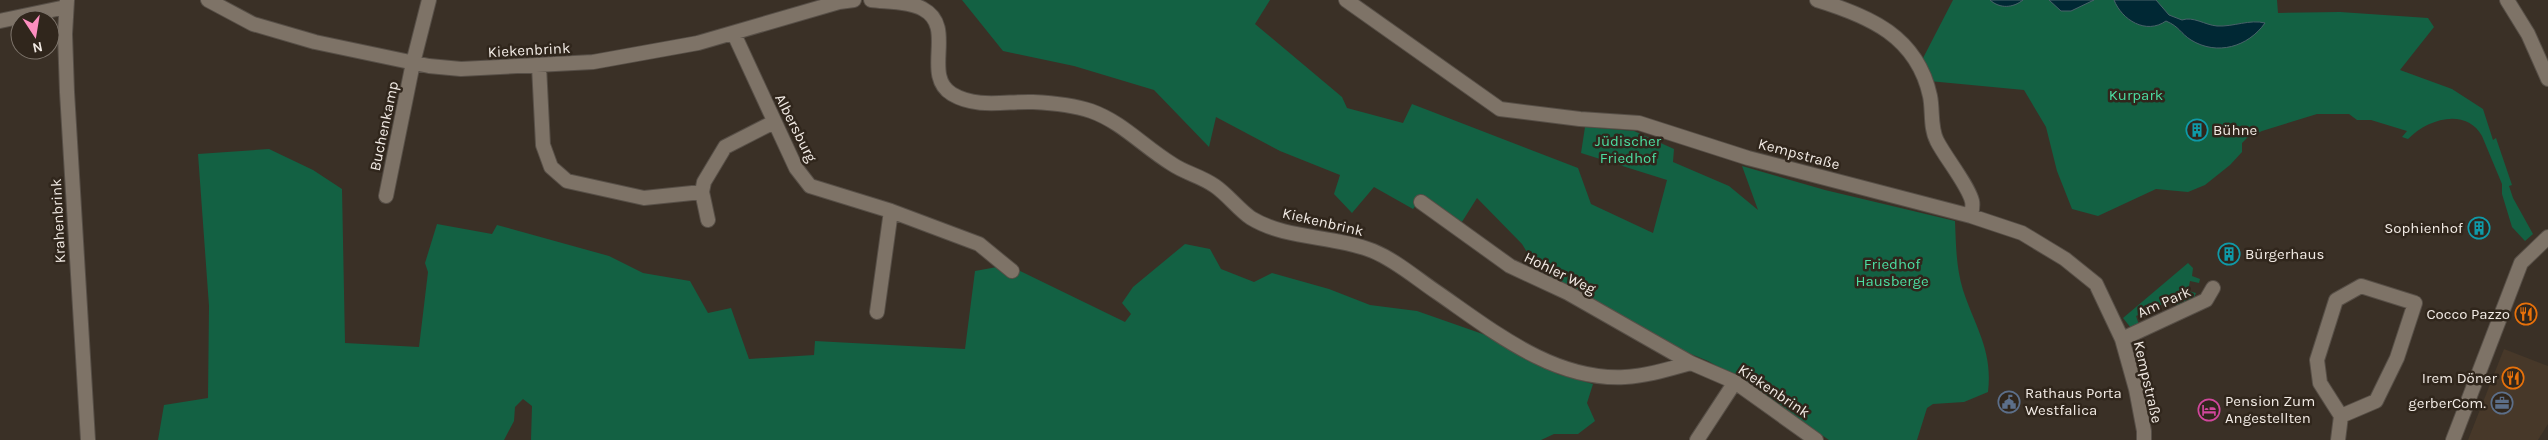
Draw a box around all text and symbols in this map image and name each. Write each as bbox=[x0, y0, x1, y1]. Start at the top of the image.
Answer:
north arrow bbox=[10, 10, 60, 60]
text: N bbox=[31, 38, 44, 57]
street label: Kiekenbrink bbox=[487, 39, 571, 61]
street label: Buchenkamp bbox=[366, 79, 402, 173]
park label: Kurpark bbox=[2109, 86, 2163, 104]
street label: Albersburg bbox=[771, 91, 821, 166]
building icon: Bühne bbox=[2185, 118, 2209, 142]
place label: Bühne bbox=[2213, 121, 2257, 139]
park label: Jüdischer Friedhof bbox=[1595, 132, 1662, 167]
street label: Kempstraße bbox=[1756, 134, 1842, 174]
street label: Krahenbrink bbox=[47, 178, 69, 264]
street label: Kiekenbrink bbox=[1281, 204, 1365, 240]
building icon: Sophienhof bbox=[2467, 216, 2491, 240]
place label: Sophienhof bbox=[2384, 219, 2464, 237]
building icon: Bürgerhaus bbox=[2217, 242, 2241, 266]
place label: Bürgerhaus bbox=[2245, 245, 2324, 263]
street label: Hohler Weg bbox=[1521, 248, 1599, 298]
park label: Friedhof Hausberge bbox=[1855, 255, 1929, 290]
street label: Am Park bbox=[2134, 282, 2194, 322]
restaurant icon: Cocco Pazzo bbox=[2514, 302, 2538, 326]
place label: Cocco Pazzo bbox=[2426, 305, 2510, 323]
street label: Kempstraße bbox=[2130, 339, 2166, 425]
street label: Kiekenbrink bbox=[1735, 360, 1813, 422]
restaurant icon: Irem Döner bbox=[2501, 366, 2525, 390]
place label: Irem Döner bbox=[2422, 369, 2498, 387]
place label: Rathaus Porta Westfalica bbox=[2025, 384, 2122, 419]
public building icon: Rathaus Porta Westfalica bbox=[1997, 390, 2021, 414]
office icon: gerberCom. bbox=[2490, 391, 2514, 415]
place label: Pension Zum Angestellten bbox=[2225, 392, 2315, 427]
place label: gerberCom. bbox=[2408, 394, 2486, 412]
hotel icon: Pension Zum Angestellten bbox=[2197, 398, 2221, 422]

